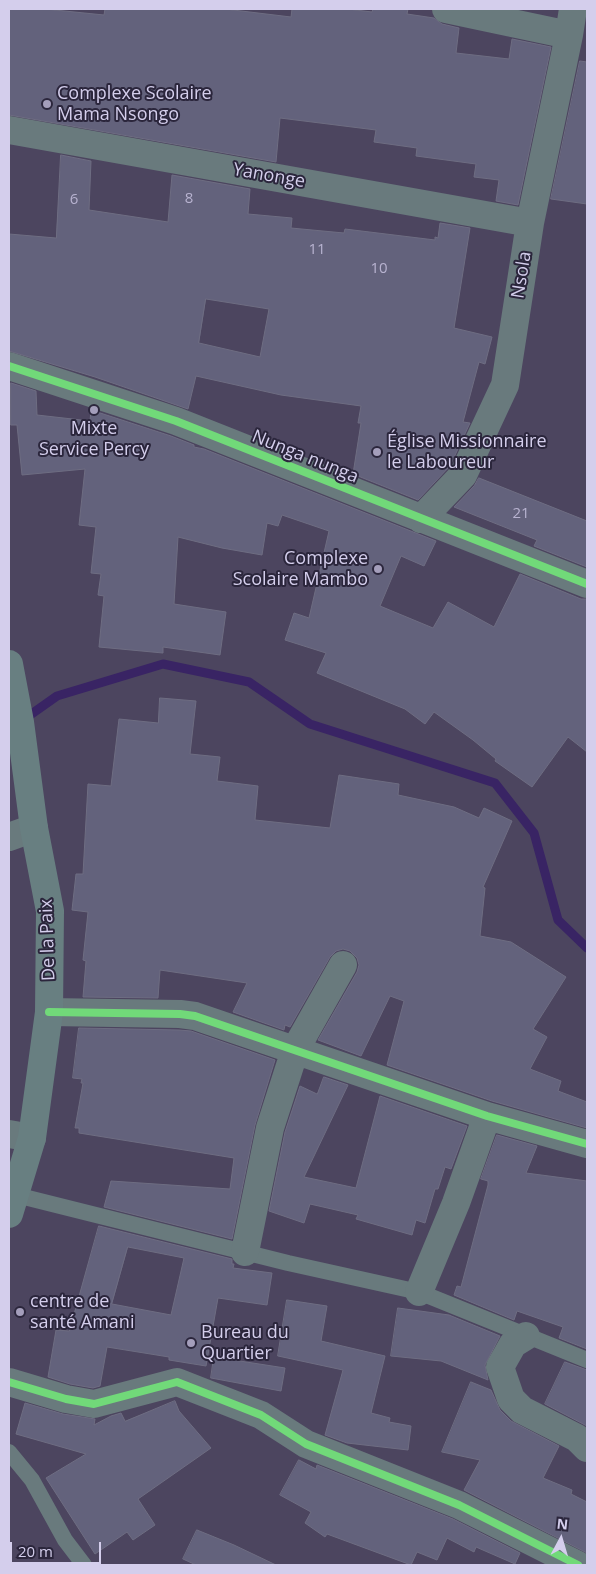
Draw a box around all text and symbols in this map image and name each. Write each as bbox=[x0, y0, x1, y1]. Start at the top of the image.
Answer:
place label: Complexe Scolaire Mama Nsongo bbox=[57, 83, 212, 126]
marker: Complexe Scolaire Mama Nsongo bbox=[41, 98, 53, 110]
street label: Yanonge bbox=[231, 159, 307, 193]
house number: 8 bbox=[185, 190, 193, 208]
house number: 6 bbox=[70, 191, 78, 209]
house number: 11 bbox=[308, 241, 326, 259]
street label: Nsola bbox=[508, 250, 536, 300]
house number: 10 bbox=[370, 260, 388, 278]
marker: Mixte Service Percy bbox=[88, 404, 100, 416]
place label: Mixte Service Percy bbox=[39, 418, 149, 460]
street label: Nunga nunga bbox=[249, 426, 361, 488]
place label: Église Missionnaire le Laboureur bbox=[387, 431, 547, 474]
marker: Église Missionnaire le Laboureur bbox=[371, 446, 383, 458]
house number: 21 bbox=[512, 505, 530, 523]
place label: Complexe Scolaire Mambo bbox=[233, 548, 368, 590]
marker: Complexe Scolaire Mambo bbox=[372, 563, 384, 575]
street label: De la Paix bbox=[36, 899, 60, 981]
place label: centre de santé Amani bbox=[30, 1291, 134, 1334]
marker: centre de santé Amani bbox=[14, 1306, 26, 1318]
place label: Bureau du Quartier bbox=[201, 1322, 289, 1365]
marker: Bureau du Quartier bbox=[185, 1337, 197, 1349]
north arrow bbox=[536, 1514, 586, 1564]
text: N bbox=[556, 1514, 569, 1534]
scale bar bbox=[12, 1532, 104, 1564]
text: 20 m bbox=[18, 1541, 53, 1561]

